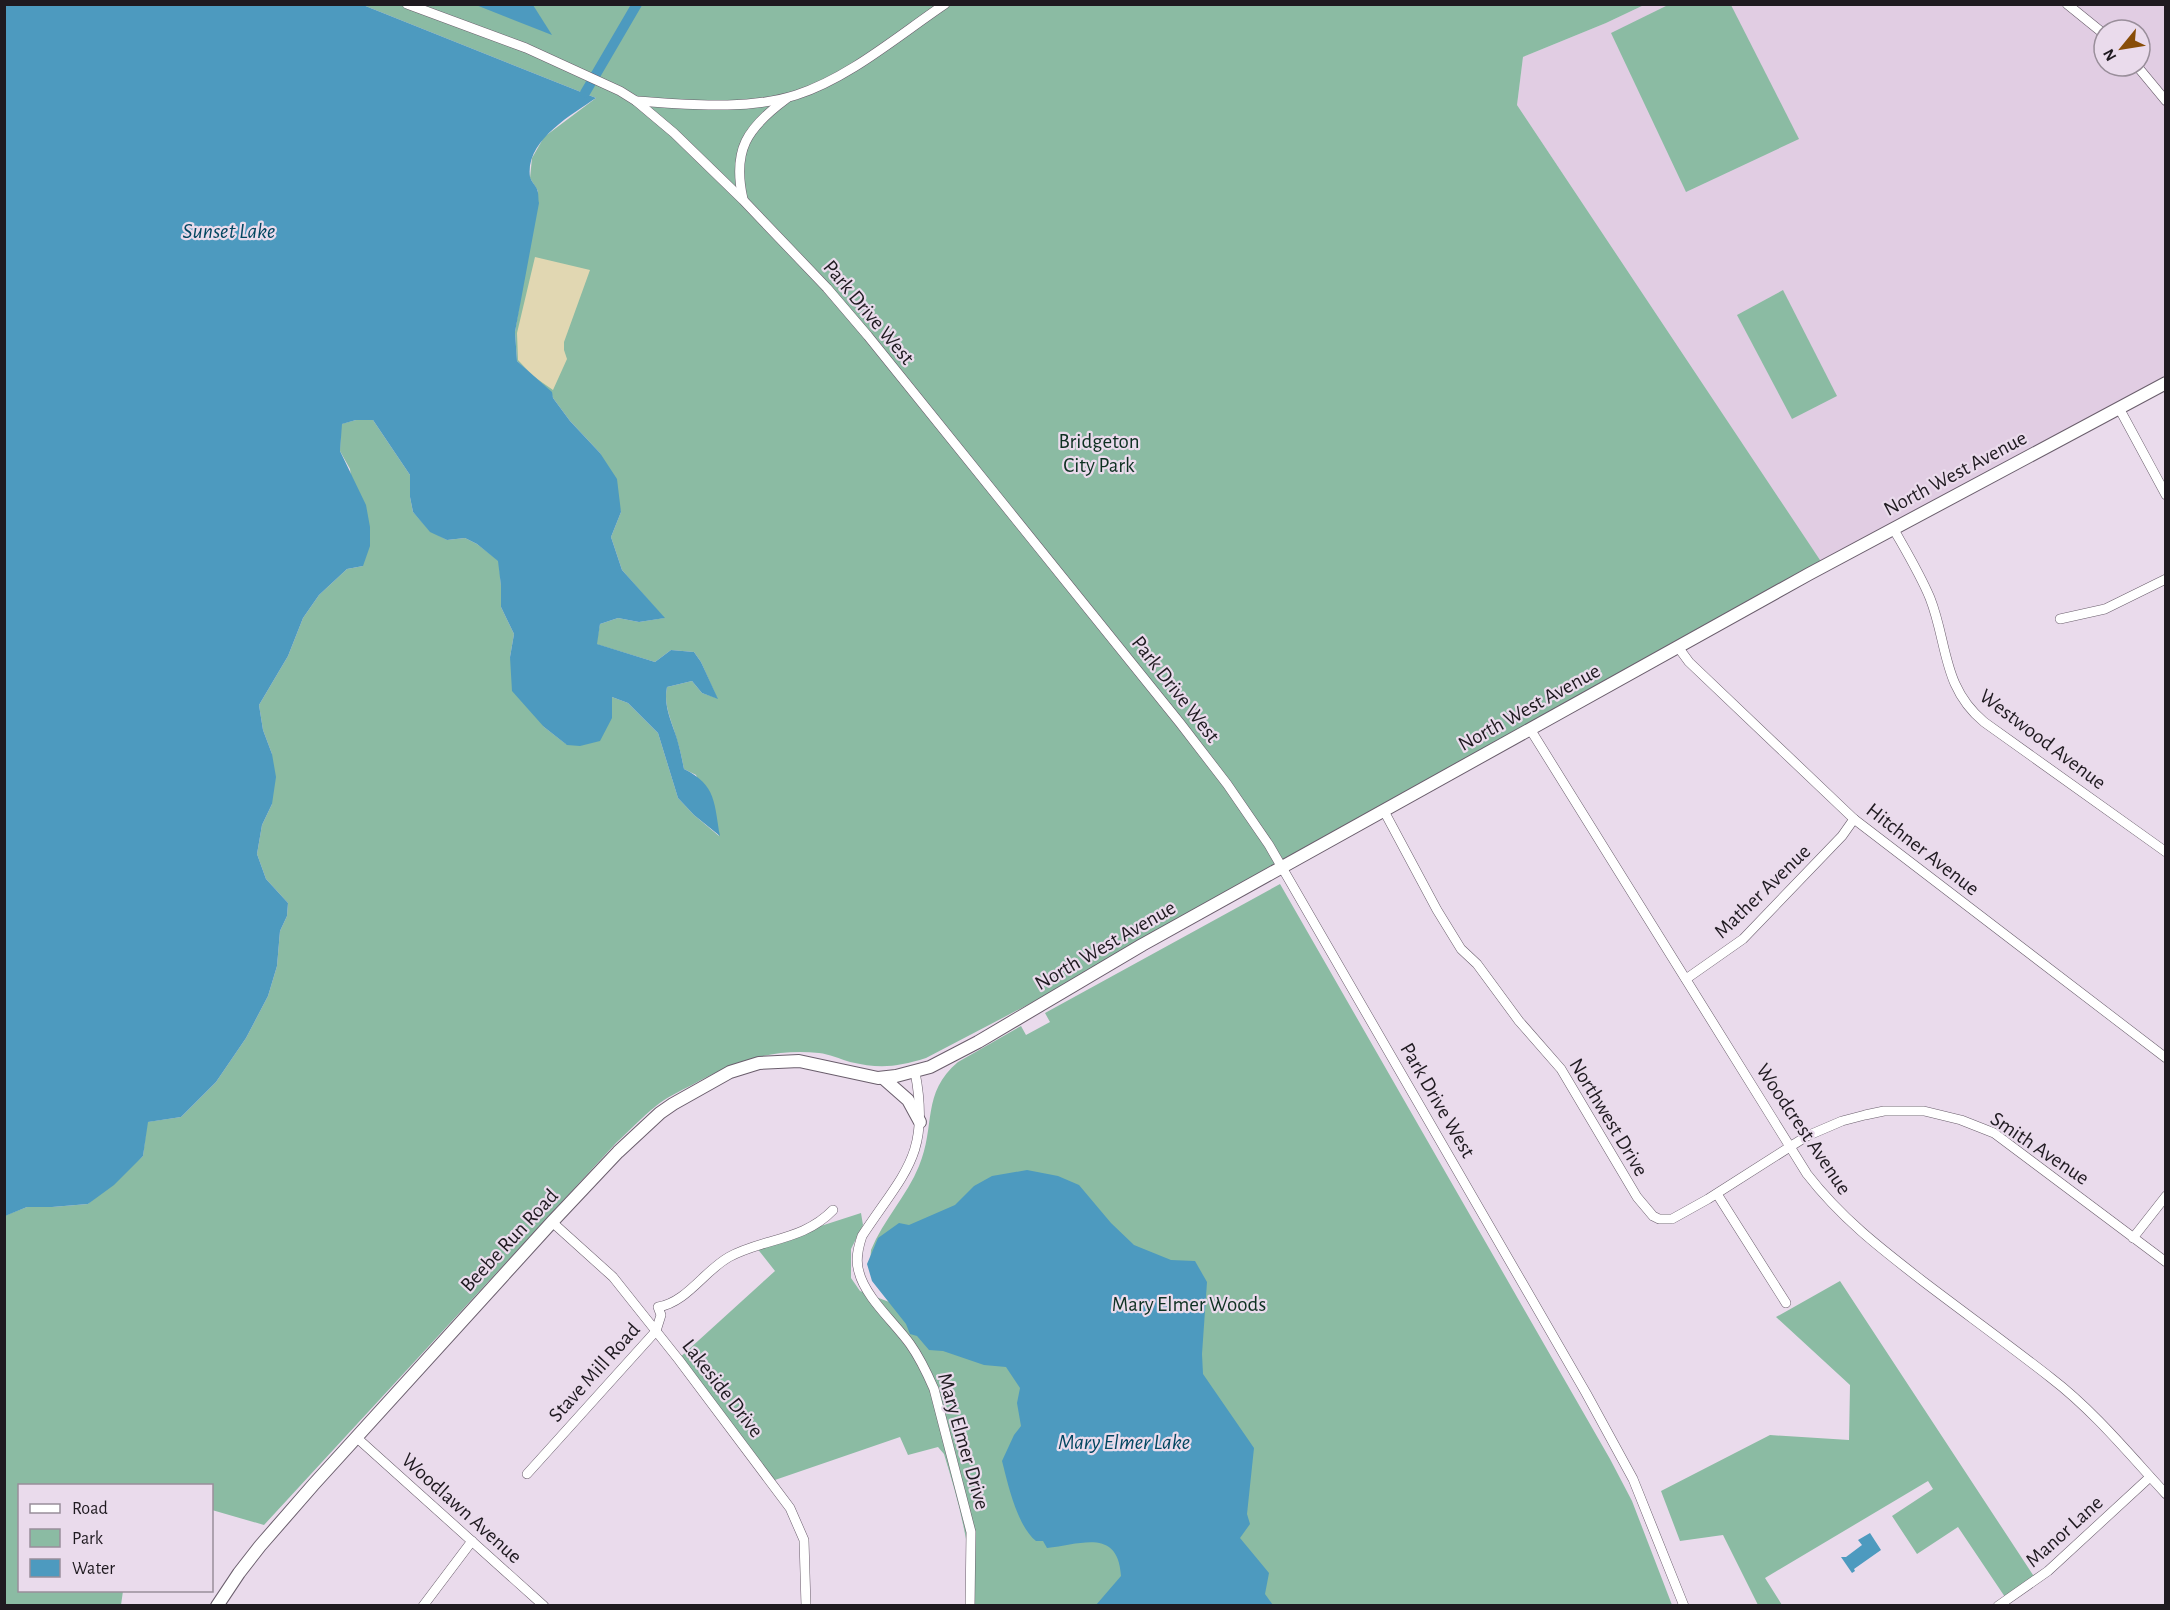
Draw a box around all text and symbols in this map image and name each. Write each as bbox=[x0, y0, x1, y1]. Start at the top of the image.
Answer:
north arrow bbox=[2092, 18, 2152, 78]
text: N bbox=[2100, 46, 2120, 64]
water label: Sunset Lake bbox=[183, 220, 275, 242]
street label: Park Drive West bbox=[819, 256, 918, 369]
street label: North West Avenue bbox=[1880, 427, 2030, 520]
park label: Bridgeton City Park bbox=[1058, 431, 1140, 476]
street label: Park Drive West bbox=[1128, 632, 1224, 747]
street label: North West Avenue bbox=[1455, 660, 1604, 755]
street label: Westwood Avenue bbox=[1976, 685, 2110, 794]
street label: Hitchner Avenue bbox=[1862, 799, 1983, 900]
street label: Mather Avenue bbox=[1710, 840, 1815, 942]
street label: North West Avenue bbox=[1031, 897, 1179, 994]
street label: Park Drive West bbox=[1396, 1039, 1479, 1162]
street label: Northwest Drive bbox=[1565, 1055, 1652, 1180]
street label: Woodcrest Avenue bbox=[1752, 1060, 1855, 1199]
street label: Smith Avenue bbox=[1987, 1108, 2093, 1189]
street label: Beebe Run Road bbox=[457, 1185, 562, 1296]
park label: Mary Elmer Woods bbox=[1112, 1294, 1266, 1315]
street label: Stave Mill Road bbox=[545, 1319, 644, 1426]
street label: Lakeside Drive bbox=[678, 1335, 767, 1441]
street label: Mary Elmer Drive bbox=[934, 1370, 993, 1512]
water label: Mary Elmer Lake bbox=[1058, 1431, 1190, 1453]
street label: Woodlawn Avenue bbox=[398, 1449, 526, 1568]
legend bbox=[18, 1484, 213, 1592]
street label: Manor Lane bbox=[2022, 1492, 2107, 1571]
text: Road bbox=[72, 1500, 108, 1518]
text: Park bbox=[72, 1530, 104, 1548]
text: Water bbox=[72, 1560, 115, 1578]

